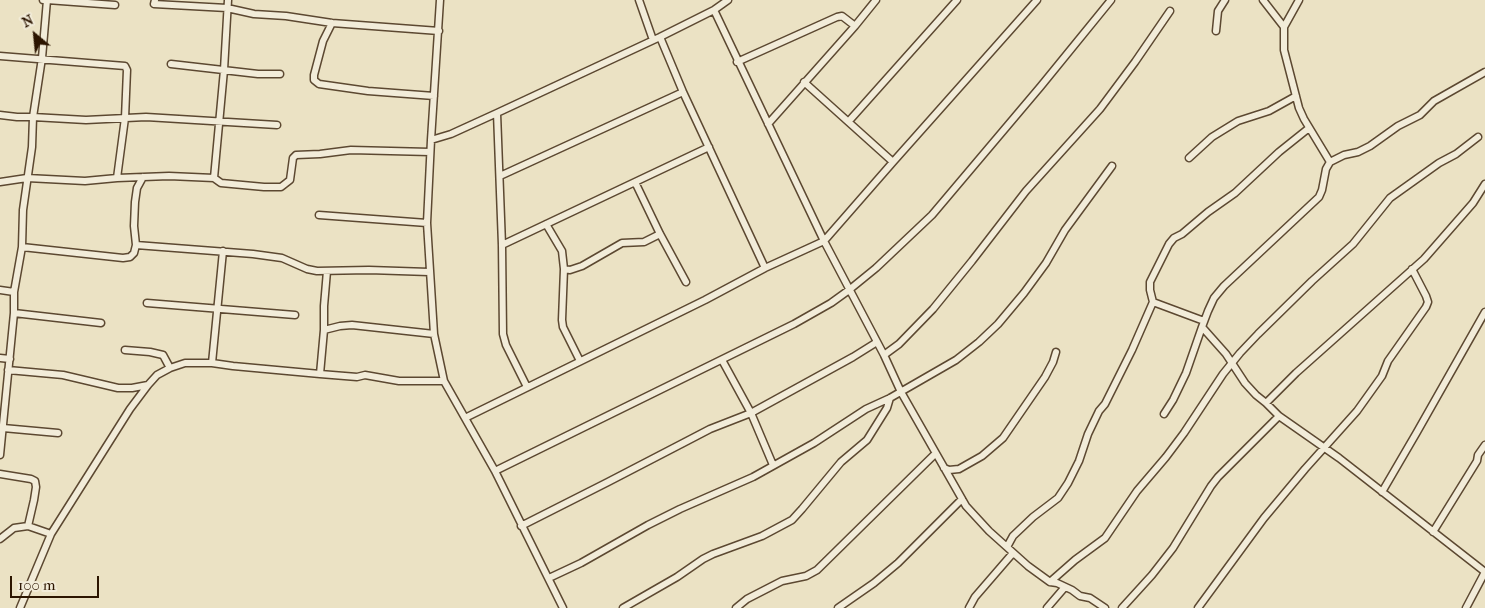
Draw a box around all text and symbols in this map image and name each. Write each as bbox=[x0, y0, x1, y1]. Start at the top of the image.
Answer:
north arrow bbox=[10, 10, 60, 60]
text: N bbox=[19, 11, 36, 31]
scale bar bbox=[12, 566, 101, 598]
text: 100 m bbox=[18, 576, 56, 594]

